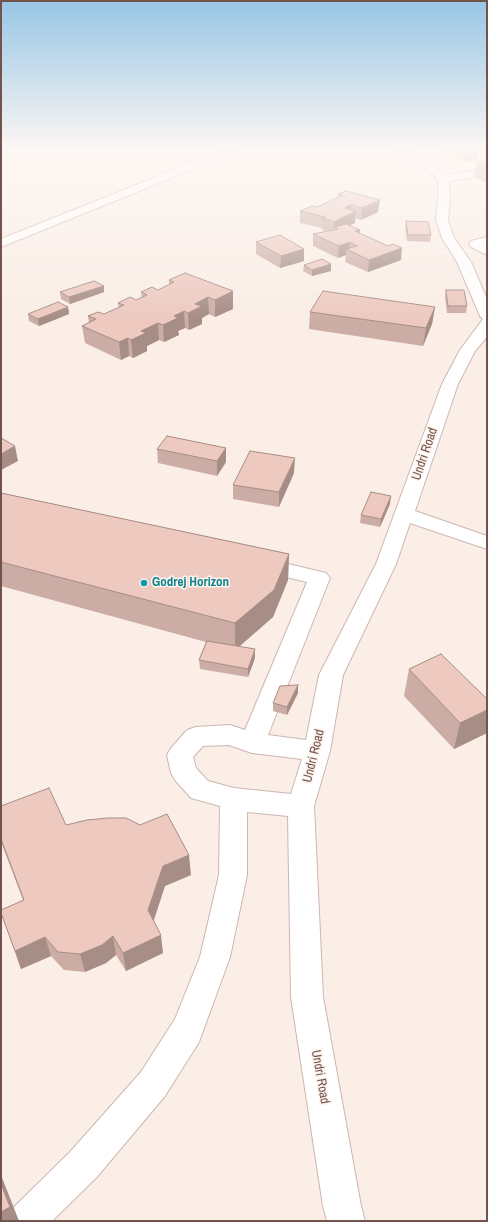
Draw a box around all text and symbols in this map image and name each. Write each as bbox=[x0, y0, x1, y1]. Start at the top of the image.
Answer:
street label: Undri Road bbox=[409, 426, 441, 482]
place label: Godrej Horizon bbox=[152, 575, 229, 591]
marker: Godrej Horizon bbox=[139, 578, 149, 588]
street label: Undri Road bbox=[300, 728, 328, 784]
street label: Undri Road bbox=[308, 1049, 332, 1105]

